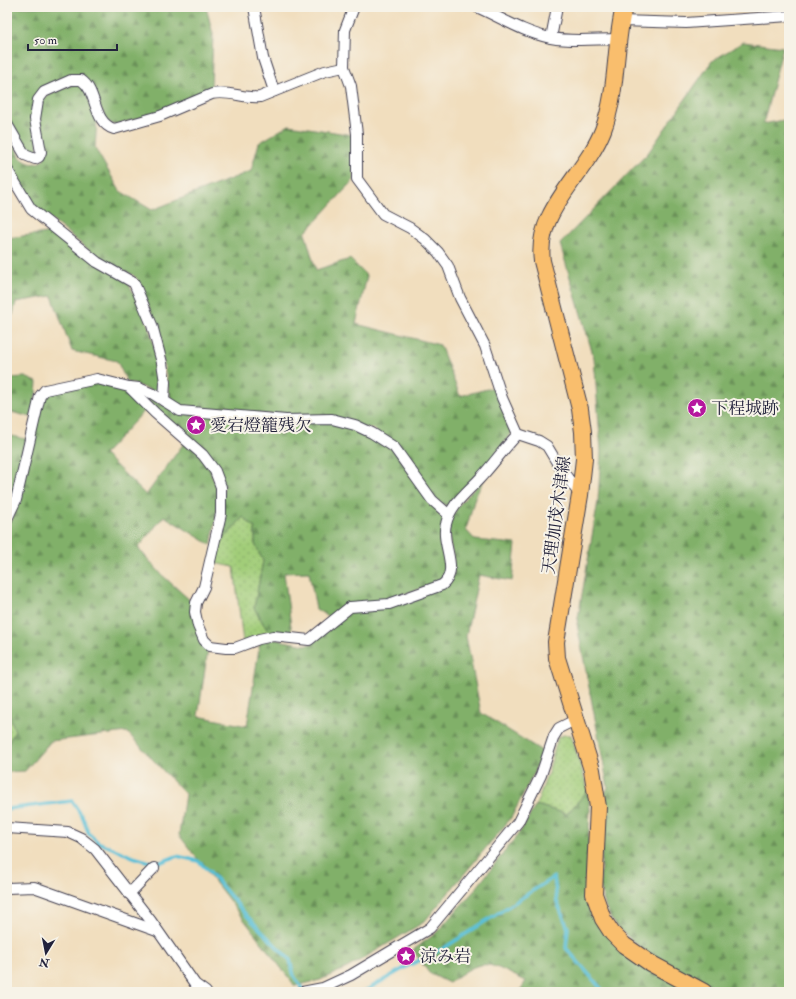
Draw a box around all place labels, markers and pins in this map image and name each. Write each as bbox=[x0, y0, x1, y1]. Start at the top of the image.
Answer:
place icon: 下程城跡 bbox=[686, 397, 708, 419]
place label: 下程城跡 bbox=[711, 398, 779, 419]
place icon: 愛宕燈籠残欠 bbox=[185, 414, 207, 436]
place label: 愛宕燈籠残欠 bbox=[210, 415, 312, 436]
place icon: 涼み岩 bbox=[395, 945, 417, 967]
place label: 涼み岩 bbox=[420, 946, 471, 967]

